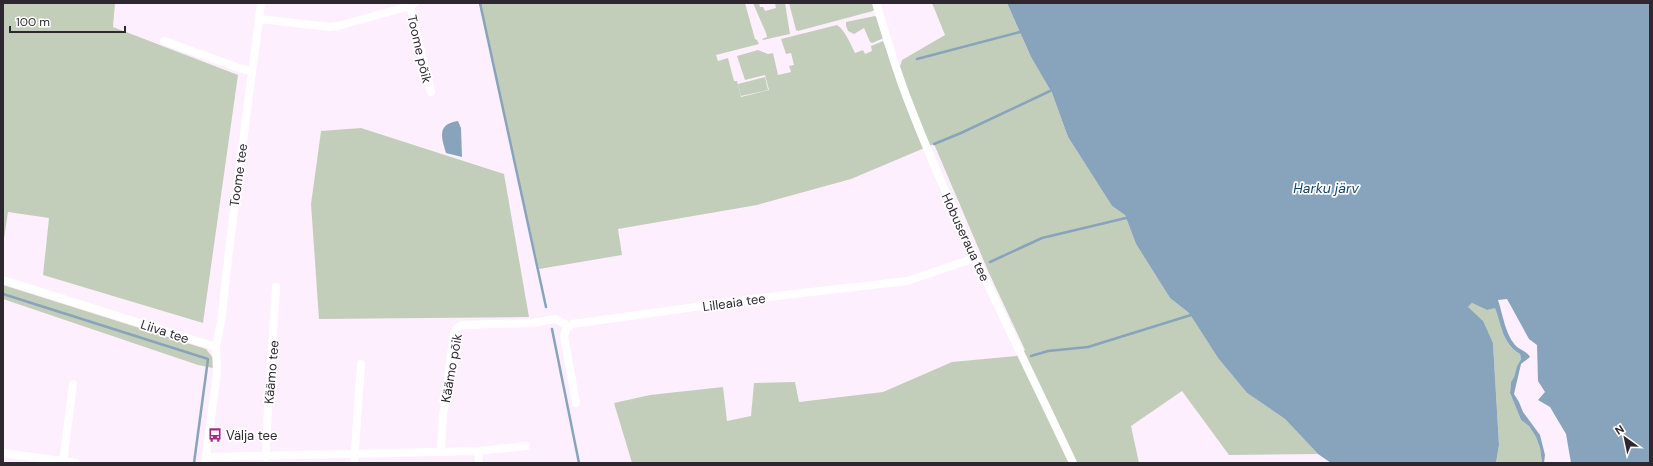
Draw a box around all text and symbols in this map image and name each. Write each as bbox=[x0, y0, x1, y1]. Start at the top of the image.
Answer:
scale bar bbox=[10, 8, 125, 34]
street label: Toome põik bbox=[403, 13, 436, 85]
text: 100 m bbox=[16, 14, 50, 30]
street label: Toome tee bbox=[226, 142, 251, 208]
water label: Harku järv bbox=[1293, 179, 1359, 197]
street label: Hobuseraua tee bbox=[938, 190, 993, 284]
street label: Lilleaia tee bbox=[701, 290, 767, 315]
street label: Liiva tee bbox=[139, 316, 191, 347]
street label: Käämo põik bbox=[437, 332, 466, 404]
street label: Käämo tee bbox=[260, 339, 283, 405]
north arrow bbox=[1605, 418, 1645, 458]
text: N bbox=[1612, 422, 1627, 438]
bus stop icon: Välja tee bbox=[207, 427, 223, 443]
place label: Välja tee bbox=[226, 427, 277, 444]

